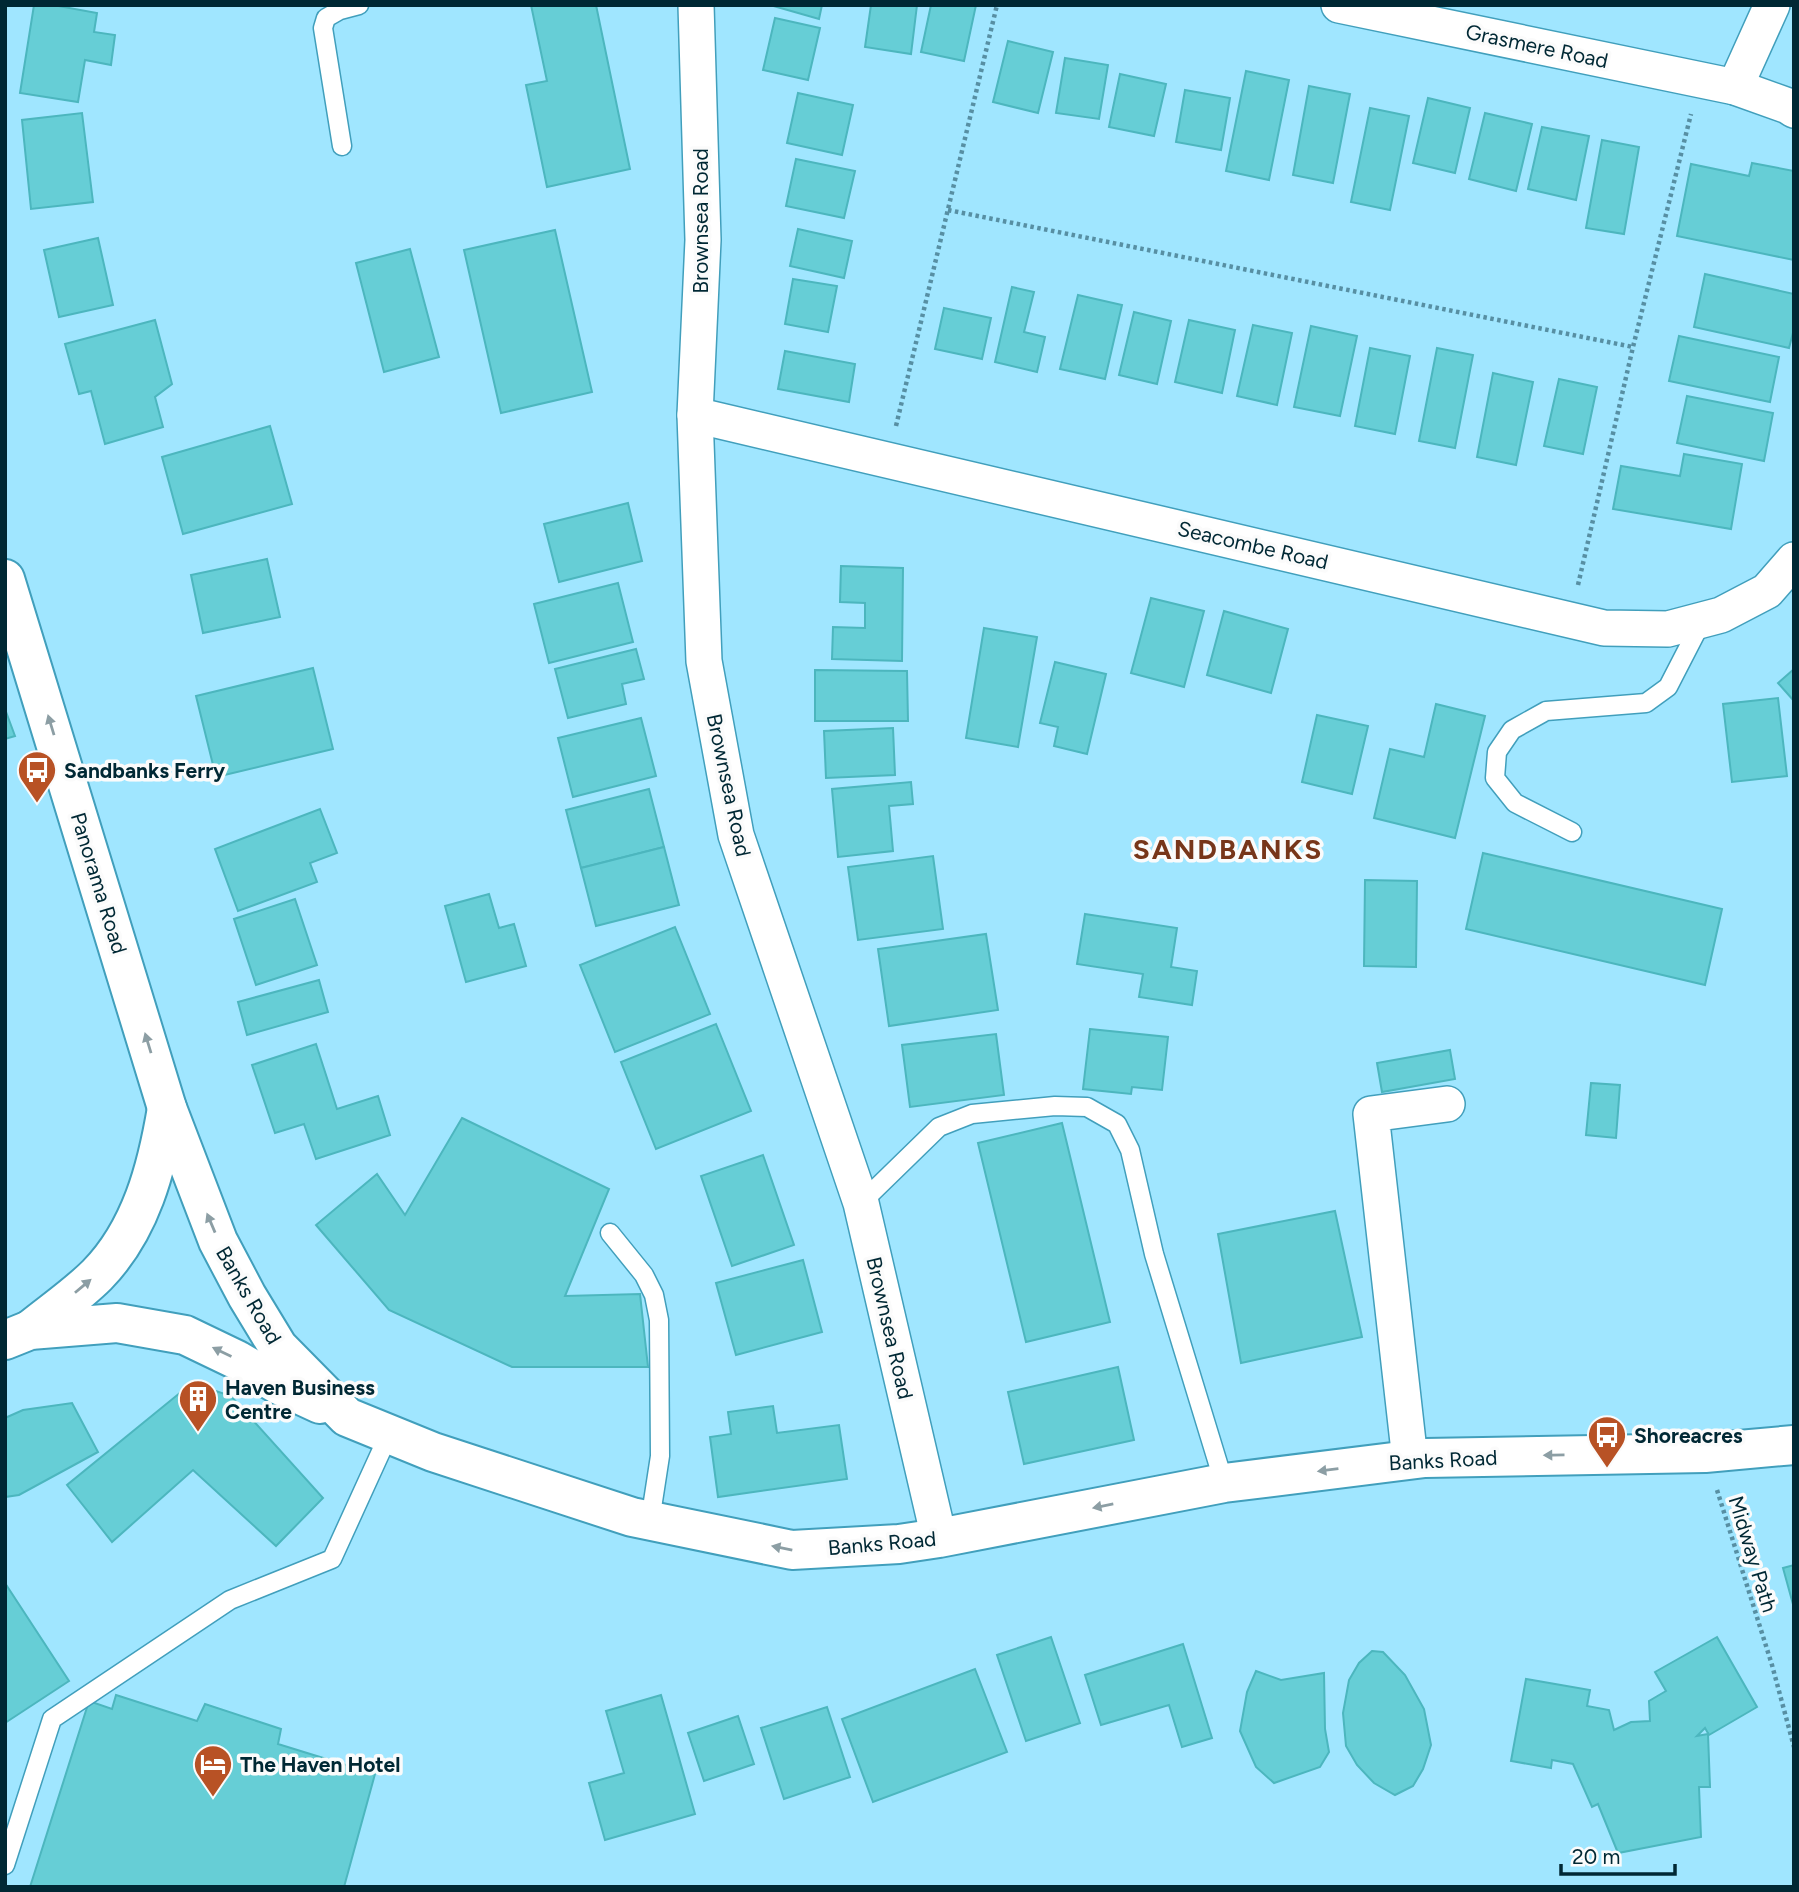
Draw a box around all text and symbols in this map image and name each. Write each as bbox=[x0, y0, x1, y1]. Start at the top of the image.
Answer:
street label: Grasmere Road bbox=[1463, 19, 1611, 73]
street label: Brownsea Road bbox=[688, 148, 713, 294]
street label: Seacombe Road bbox=[1175, 516, 1331, 574]
street label: Brownsea Road bbox=[702, 711, 756, 859]
one-way arrow bbox=[45, 715, 55, 736]
bus stop icon: Sandbanks Ferry bbox=[16, 749, 58, 804]
place label: Sandbanks Ferry bbox=[64, 758, 226, 783]
street label: Panorama Road bbox=[66, 809, 132, 957]
district label: SANDBANKS bbox=[1133, 832, 1323, 866]
one-way arrow bbox=[142, 1032, 152, 1053]
one-way arrow bbox=[205, 1213, 216, 1234]
street label: Banks Road bbox=[211, 1242, 287, 1348]
street label: Brownsea Road bbox=[861, 1254, 919, 1402]
one-way arrow bbox=[74, 1279, 92, 1294]
one-way arrow bbox=[212, 1346, 232, 1358]
place label: Haven Business Centre bbox=[225, 1375, 375, 1424]
building icon: Haven Business Centre bbox=[177, 1378, 219, 1433]
bus stop icon: Shoreacres bbox=[1586, 1414, 1628, 1469]
place label: Shoreacres bbox=[1634, 1423, 1743, 1448]
street label: Banks Road bbox=[1388, 1445, 1498, 1475]
one-way arrow bbox=[1543, 1450, 1565, 1461]
one-way arrow bbox=[1317, 1464, 1339, 1475]
street label: Midway Path bbox=[1723, 1493, 1783, 1615]
one-way arrow bbox=[1092, 1501, 1114, 1512]
street label: Banks Road bbox=[827, 1526, 937, 1560]
one-way arrow bbox=[771, 1542, 793, 1553]
hotel icon: The Haven Hotel bbox=[192, 1743, 234, 1798]
place label: The Haven Hotel bbox=[240, 1752, 400, 1777]
scale bar bbox=[1561, 1832, 1675, 1876]
text: 20 m bbox=[1572, 1844, 1620, 1869]

